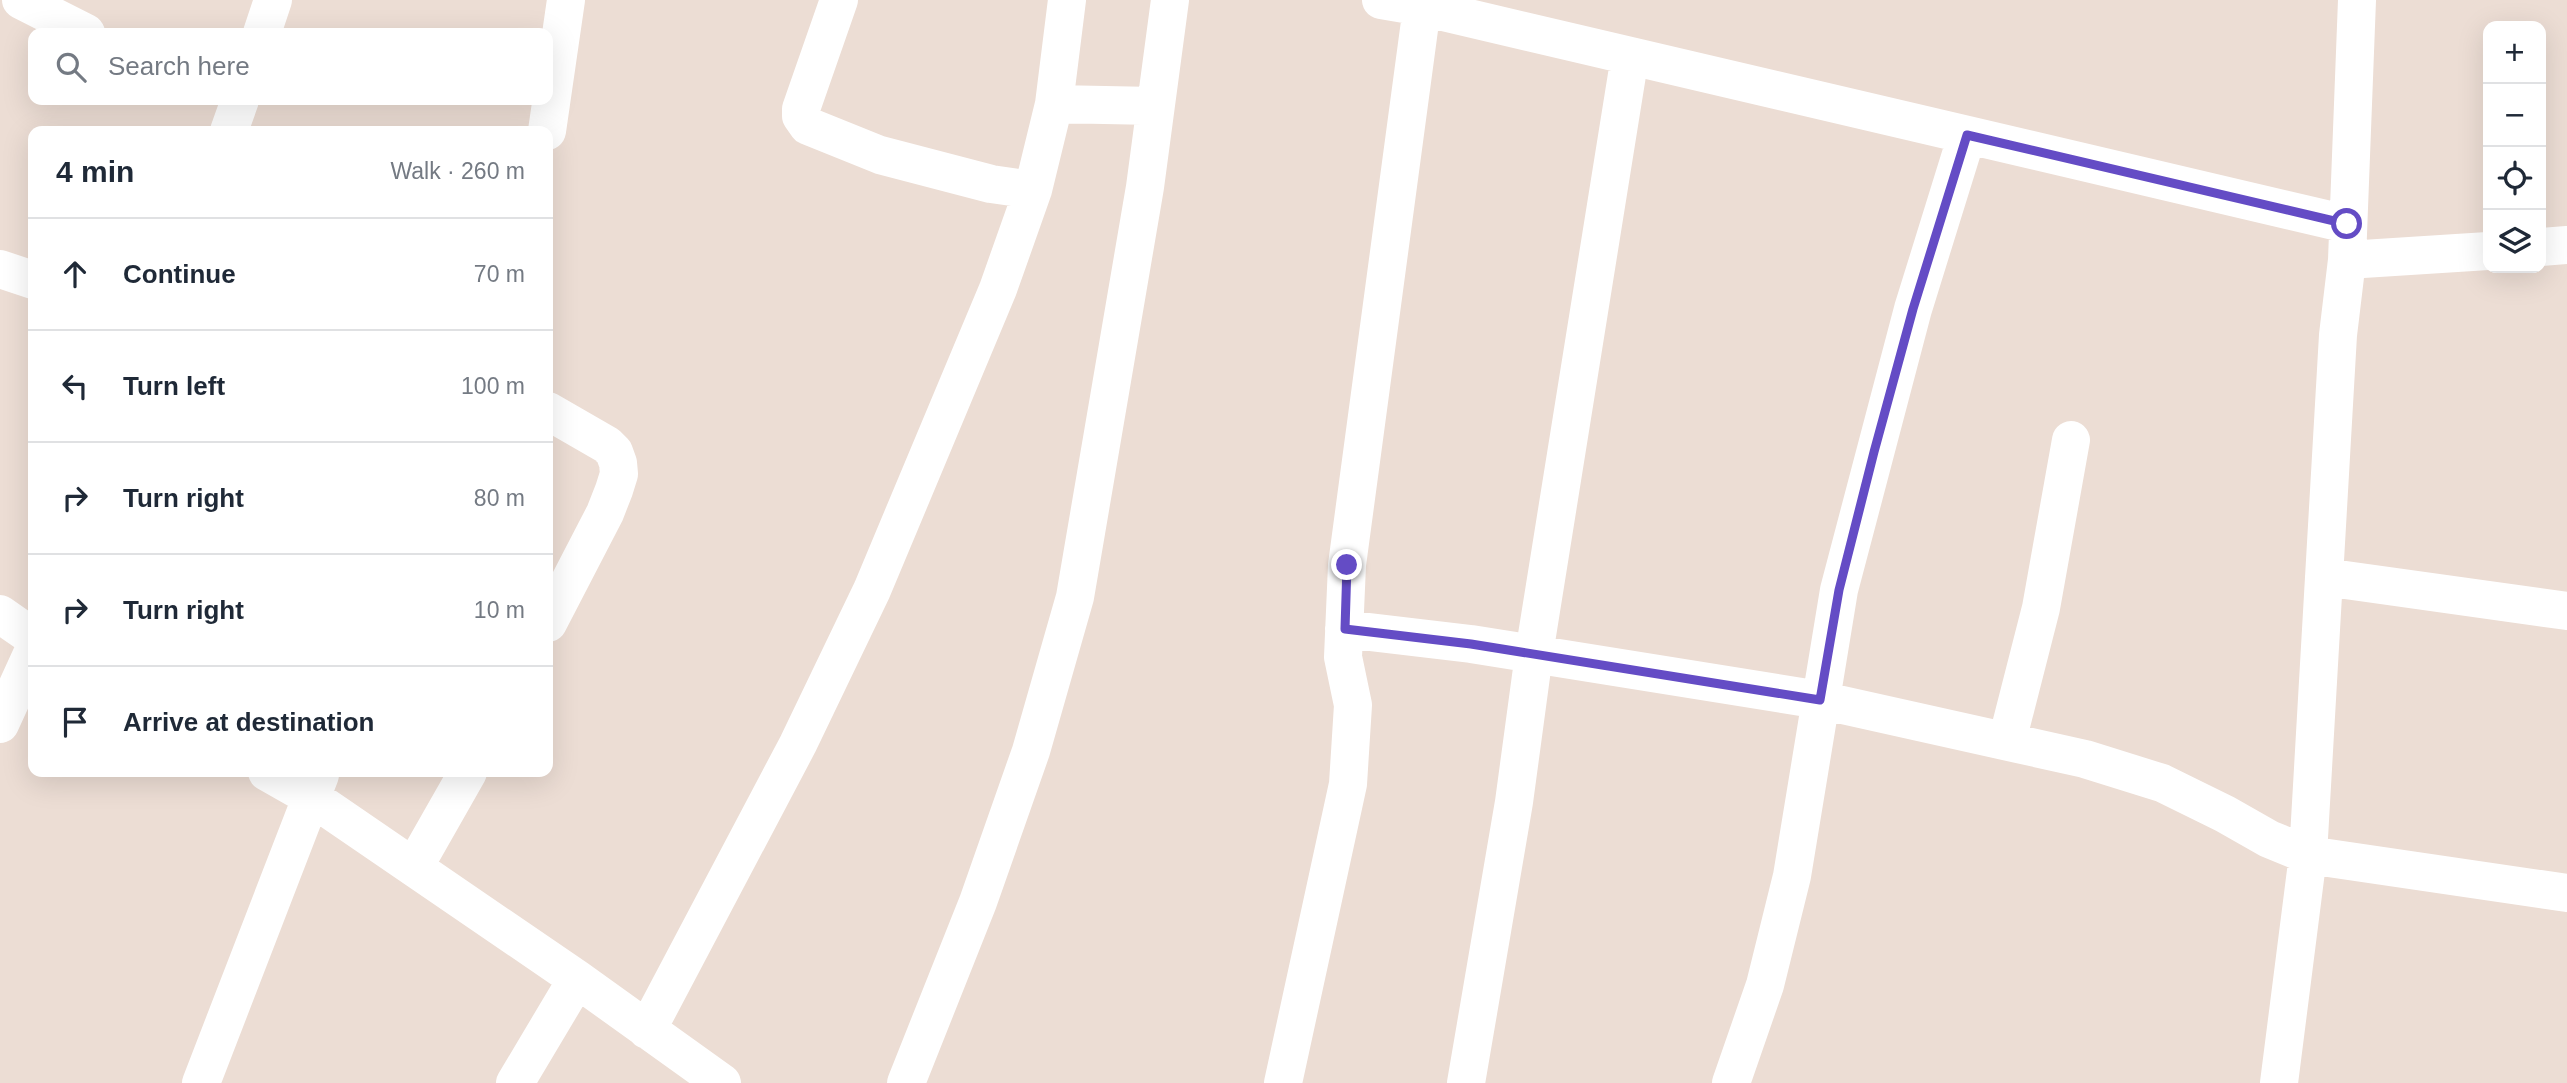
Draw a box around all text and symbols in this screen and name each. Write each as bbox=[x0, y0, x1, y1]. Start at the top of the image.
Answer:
map controls bbox=[2483, 21, 2546, 273]
button: + bbox=[2483, 21, 2546, 84]
search box bbox=[28, 28, 553, 105]
icon: search bbox=[52, 48, 90, 86]
text: Search here bbox=[108, 51, 250, 81]
button: − bbox=[2483, 84, 2546, 147]
button: locate bbox=[2483, 147, 2546, 210]
text: 4 min bbox=[56, 155, 134, 188]
text: Walk · 260 m bbox=[390, 158, 525, 184]
route start bbox=[2331, 208, 2362, 239]
button: layers bbox=[2483, 210, 2546, 273]
icon: ahead bbox=[56, 255, 94, 293]
text: Continue bbox=[123, 259, 236, 289]
text: 70 m bbox=[474, 261, 525, 287]
icon: left bbox=[56, 367, 94, 405]
text: Turn left bbox=[123, 371, 225, 401]
text: 100 m bbox=[461, 373, 525, 399]
icon: right bbox=[56, 479, 94, 517]
text: Turn right bbox=[123, 483, 244, 513]
text: 80 m bbox=[474, 485, 525, 511]
route end bbox=[1331, 549, 1362, 580]
icon: right bbox=[56, 591, 94, 629]
text: Turn right bbox=[123, 595, 244, 625]
text: 10 m bbox=[474, 597, 525, 623]
icon: arrive bbox=[56, 703, 94, 741]
text: Arrive at destination bbox=[123, 707, 374, 737]

